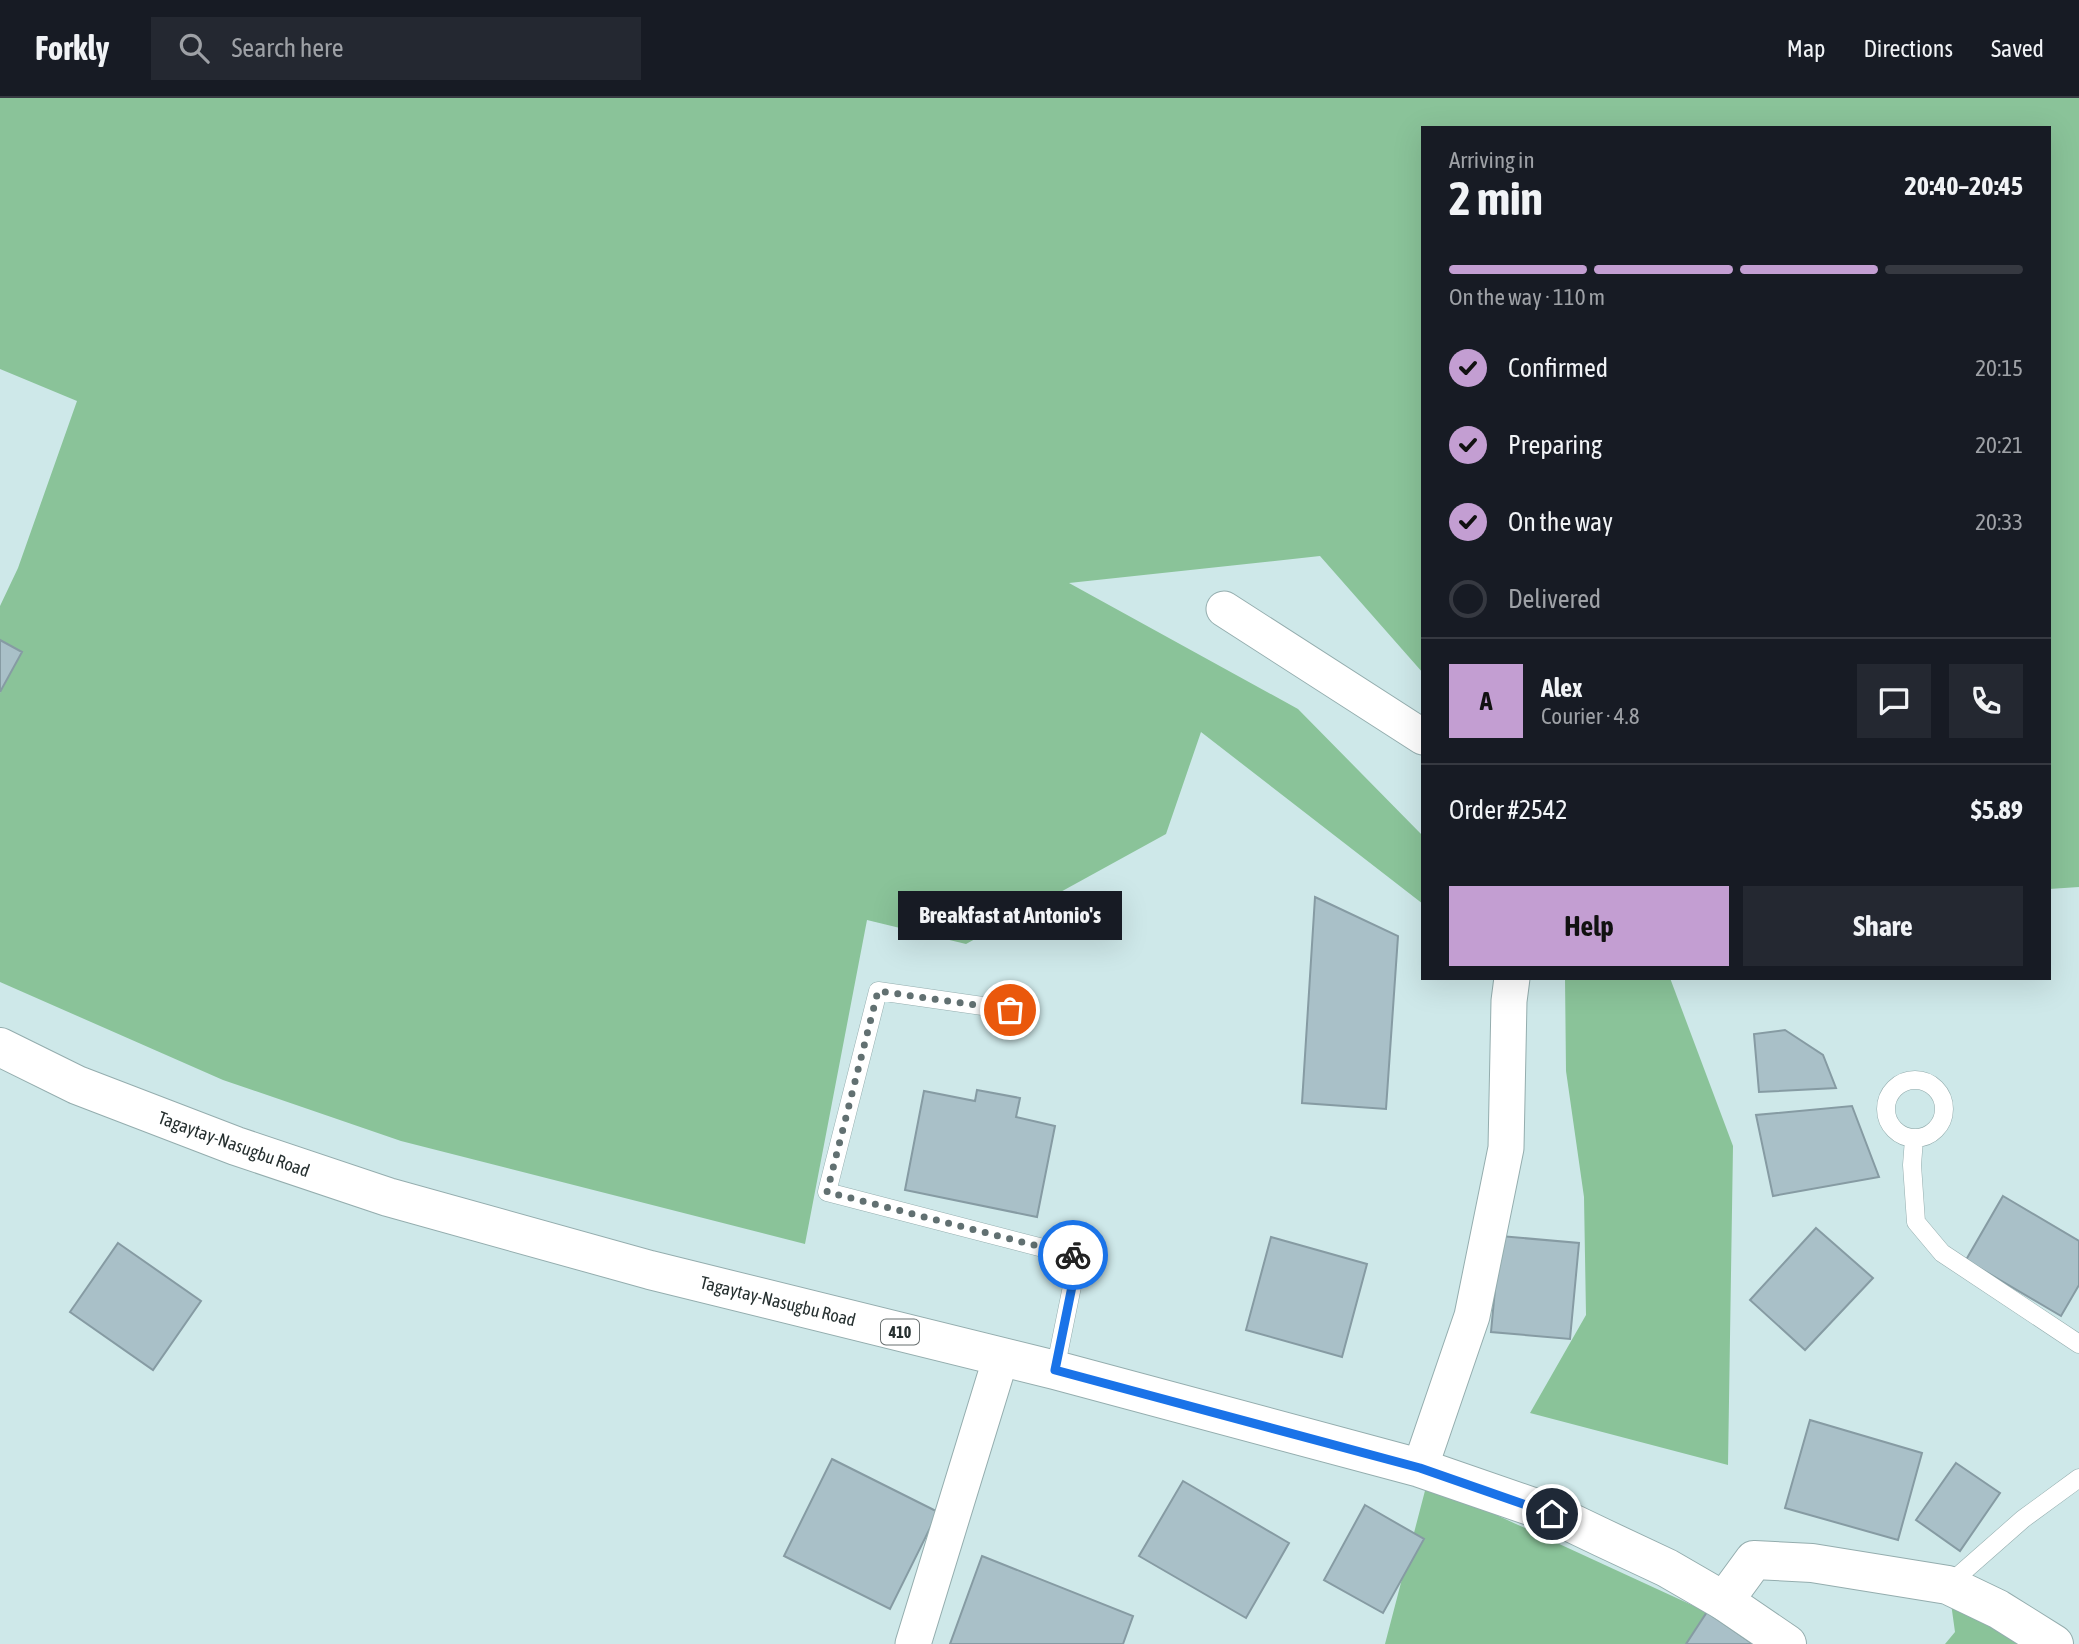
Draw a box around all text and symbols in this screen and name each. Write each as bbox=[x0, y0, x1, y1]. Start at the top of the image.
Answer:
search box bbox=[151, 17, 641, 80]
text: Forkly bbox=[35, 29, 109, 67]
icon: search bbox=[175, 29, 213, 67]
text: Search here bbox=[231, 33, 344, 63]
text: Map bbox=[1787, 35, 1825, 62]
text: Directions bbox=[1863, 35, 1953, 62]
text: Saved bbox=[1991, 35, 2044, 62]
text: Arriving in bbox=[1449, 147, 1535, 173]
text: 20:40–20:45 bbox=[1905, 171, 2023, 201]
text: 2 min bbox=[1449, 172, 1543, 225]
text: On the way · 110 m bbox=[1449, 284, 1605, 310]
icon: check bbox=[1449, 349, 1487, 387]
text: Confirmed bbox=[1508, 353, 1608, 383]
text: 20:15 bbox=[1975, 355, 2023, 381]
icon: check bbox=[1449, 426, 1487, 464]
text: Preparing bbox=[1508, 430, 1602, 460]
text: 20:21 bbox=[1975, 432, 2023, 458]
icon: check bbox=[1449, 503, 1487, 541]
text: On the way bbox=[1508, 507, 1613, 537]
text: 20:33 bbox=[1975, 509, 2023, 535]
text: Delivered bbox=[1508, 584, 1601, 614]
button: chat bbox=[1857, 664, 1931, 738]
button: phone bbox=[1949, 664, 2023, 738]
text: Alex bbox=[1541, 673, 1582, 703]
text: A bbox=[1480, 686, 1492, 716]
text: Courier · 4.8 bbox=[1541, 703, 1640, 729]
text: Order #2542 bbox=[1449, 795, 1568, 825]
text: $5.89 bbox=[1971, 795, 2023, 825]
button: Help bbox=[1449, 886, 1729, 966]
button: Share bbox=[1743, 886, 2023, 966]
callout: Breakfast at Antonio's bbox=[898, 891, 1122, 940]
text: Breakfast at Antonio's bbox=[919, 902, 1101, 928]
pin bbox=[980, 980, 1040, 1040]
icon: bag bbox=[991, 991, 1029, 1029]
street label: Tagaytay-Nasugbu Road bbox=[155, 1107, 313, 1181]
courier bbox=[1038, 1220, 1108, 1290]
icon: bike bbox=[1054, 1236, 1092, 1274]
street label: Tagaytay-Nasugbu Road bbox=[698, 1272, 858, 1330]
road number: 410 bbox=[881, 1320, 919, 1344]
pin bbox=[1522, 1484, 1582, 1544]
icon: home bbox=[1533, 1495, 1571, 1533]

